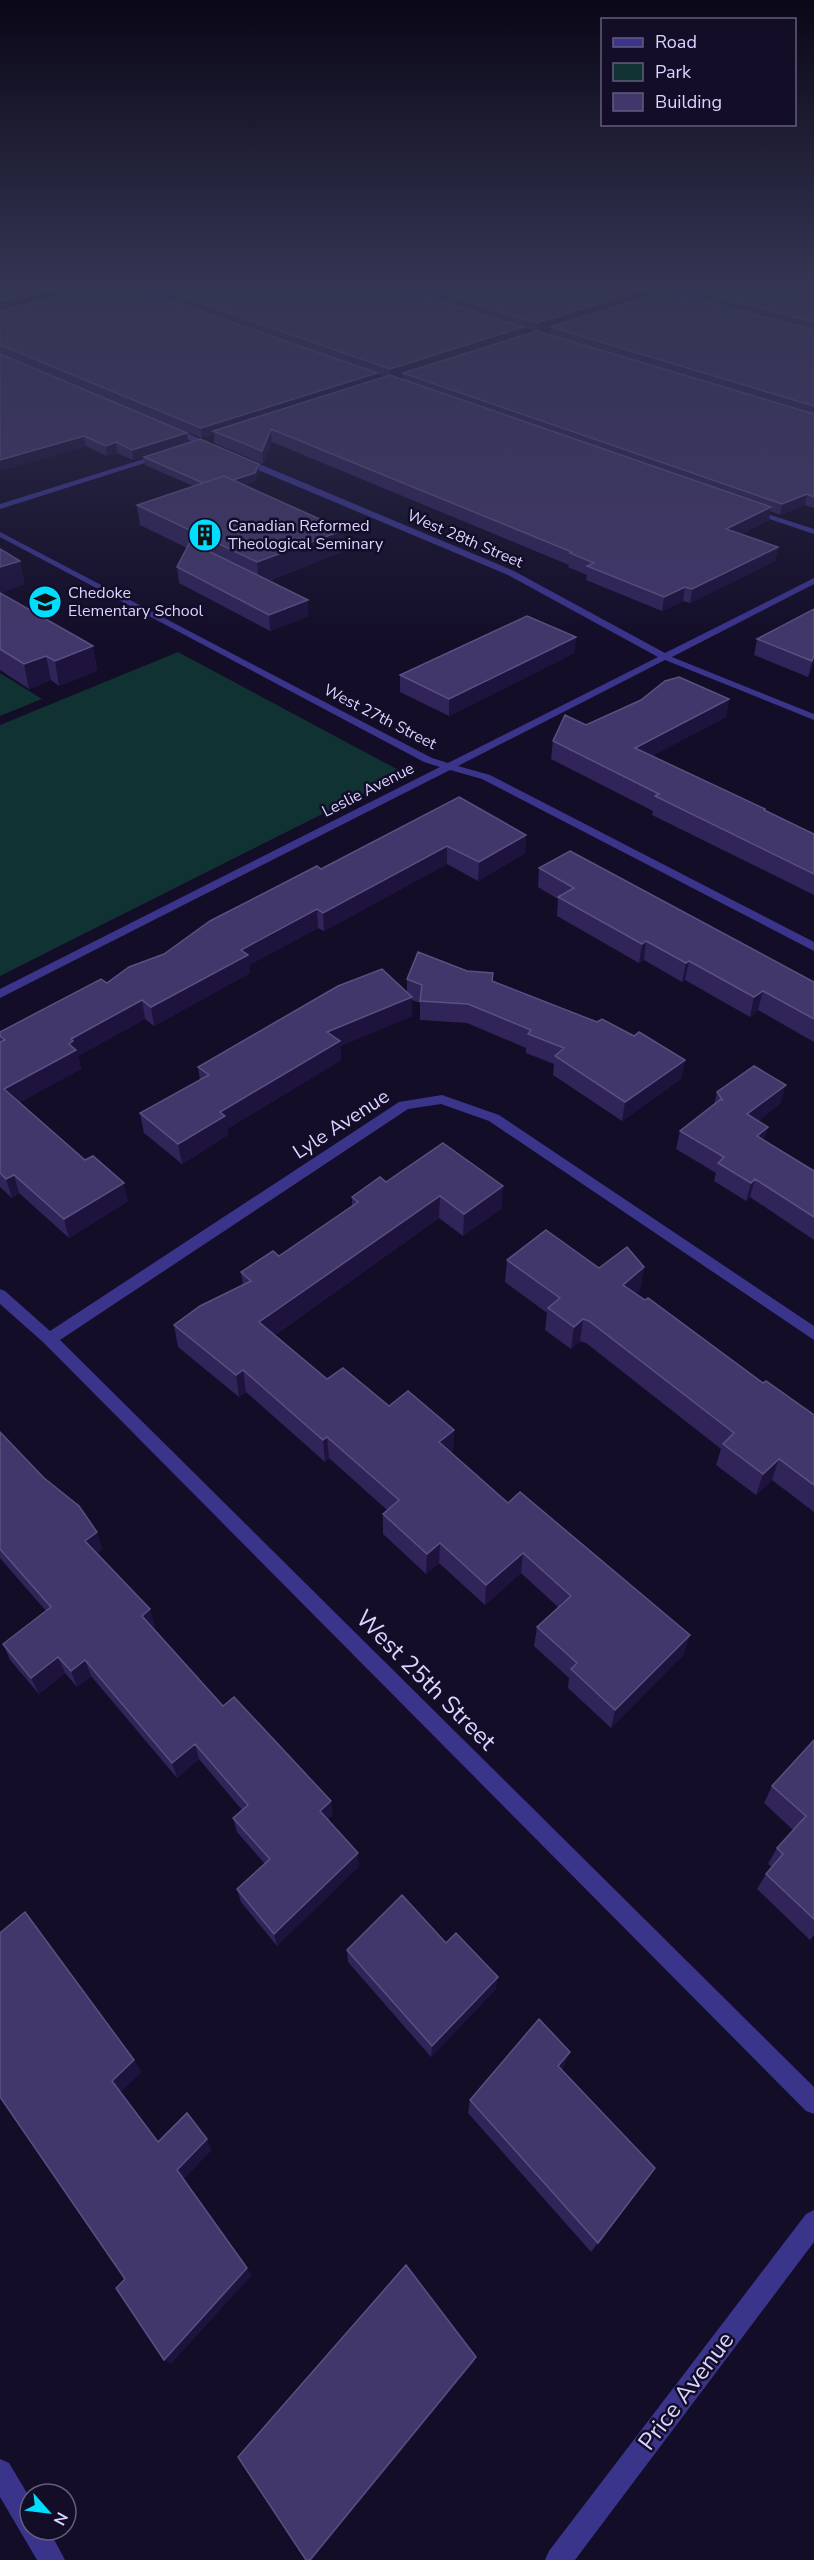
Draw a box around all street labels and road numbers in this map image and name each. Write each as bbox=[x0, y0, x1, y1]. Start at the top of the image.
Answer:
street label: West 28th Street bbox=[404, 505, 527, 574]
street label: West 27th Street bbox=[320, 679, 441, 755]
street label: Leslie Avenue bbox=[318, 757, 418, 823]
street label: Lyle Avenue bbox=[288, 1083, 394, 1165]
street label: West 25th Street bbox=[349, 1603, 504, 1758]
street label: Price Avenue bbox=[631, 2325, 741, 2457]

